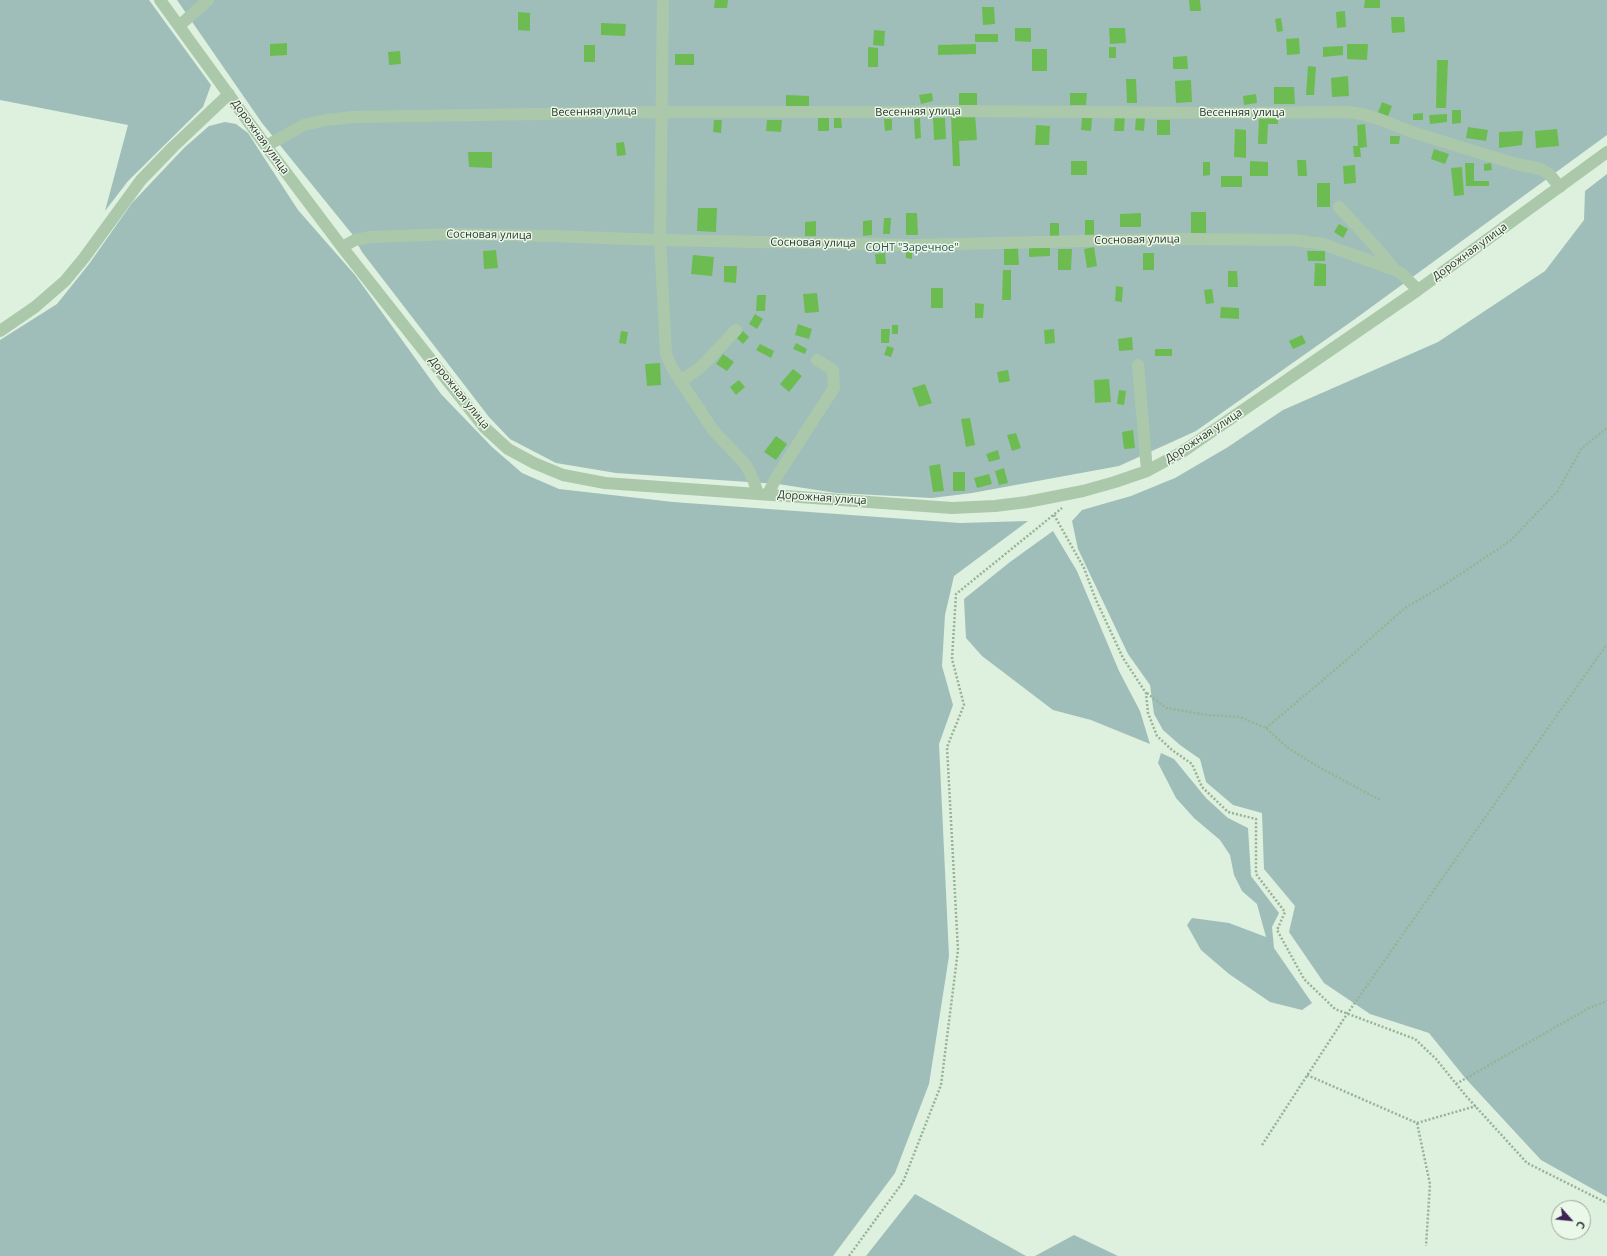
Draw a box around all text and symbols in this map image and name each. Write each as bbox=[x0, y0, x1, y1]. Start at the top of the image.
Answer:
street label: Дорожная улица bbox=[228, 97, 292, 177]
street label: Весенняя улица bbox=[551, 105, 637, 119]
street label: Весенняя улица bbox=[875, 105, 961, 119]
street label: Весенняя улица bbox=[1199, 106, 1285, 120]
street label: Дорожная улица bbox=[1430, 220, 1510, 284]
street label: Сосновая улица bbox=[446, 228, 532, 242]
street label: Сосновая улица bbox=[1094, 233, 1180, 247]
street label: Сосновая улица bbox=[770, 236, 856, 250]
park label: СОНТ "Заречное" bbox=[865, 241, 959, 255]
street label: Дорожная улица bbox=[426, 354, 492, 432]
street label: Дорожная улица bbox=[1163, 406, 1245, 466]
street label: Дорожная улица bbox=[777, 488, 867, 508]
north arrow bbox=[1551, 1200, 1591, 1240]
text: С bbox=[1573, 1219, 1590, 1232]

